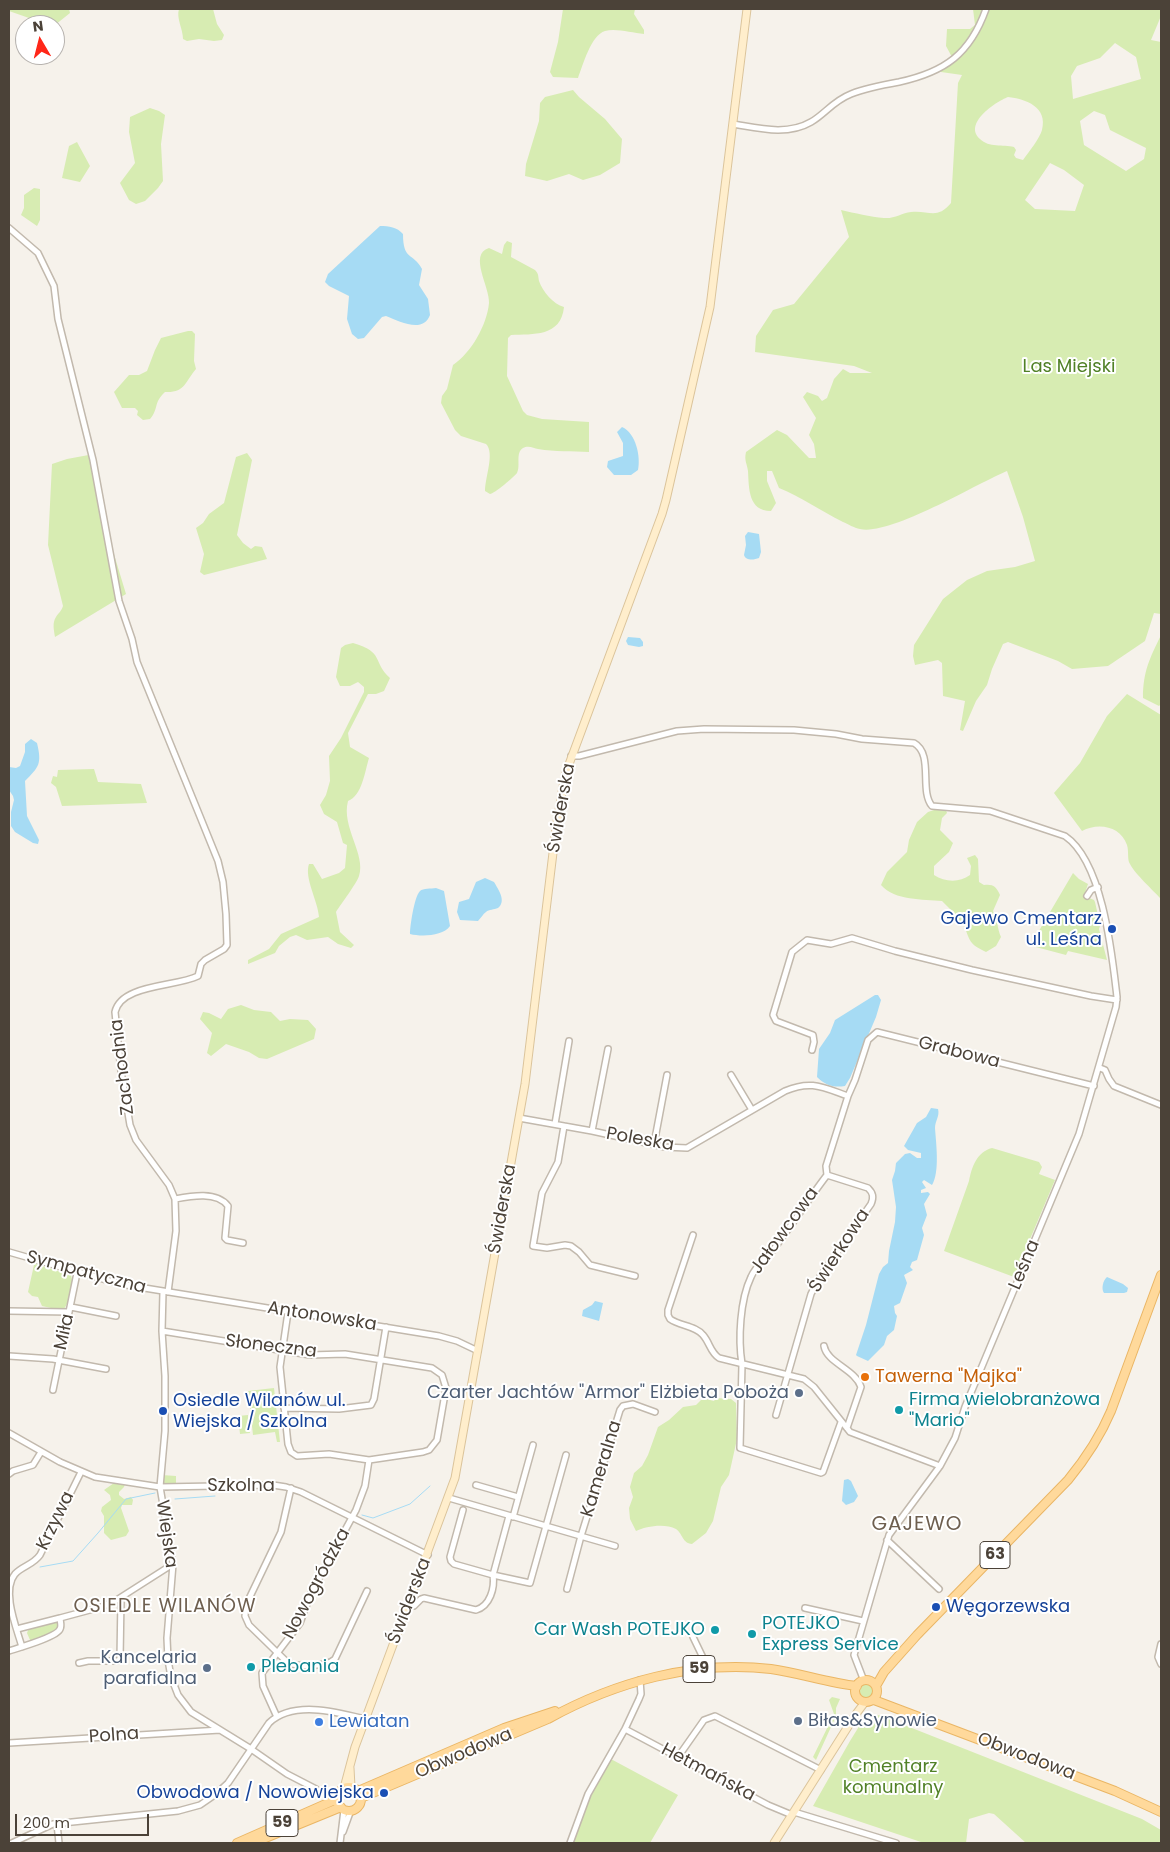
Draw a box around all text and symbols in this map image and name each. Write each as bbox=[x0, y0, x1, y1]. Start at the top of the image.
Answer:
north arrow bbox=[15, 15, 65, 65]
text: N bbox=[31, 16, 45, 37]
park label: Las Miejski bbox=[1023, 356, 1115, 378]
street label: Świderska bbox=[543, 761, 581, 855]
place label: Gajewo Cmentarz ul. Leśna bbox=[940, 908, 1102, 951]
marker: Gajewo Cmentarz ul. Leśna bbox=[1106, 923, 1118, 935]
street label: Zachodnia bbox=[106, 1018, 140, 1116]
street label: Grabowa bbox=[916, 1032, 1002, 1074]
street label: Poleska bbox=[604, 1123, 676, 1157]
street label: Świderska bbox=[484, 1162, 522, 1256]
street label: Jałowcowa bbox=[746, 1183, 824, 1279]
street label: Świerkowa bbox=[805, 1205, 875, 1297]
street label: Leśna bbox=[1005, 1237, 1045, 1293]
street label: Sympatyczna bbox=[24, 1247, 148, 1299]
street label: Antonowska bbox=[266, 1298, 378, 1336]
street label: Miła bbox=[51, 1312, 79, 1352]
street label: Słoneczna bbox=[224, 1331, 318, 1363]
place label: Tawerna "Majka" bbox=[875, 1366, 1022, 1388]
marker: Tawerna "Majka" bbox=[859, 1371, 871, 1383]
place label: Czarter Jachtów "Armor" Elżbieta Poboża bbox=[427, 1382, 789, 1404]
marker: Czarter Jachtów "Armor" Elżbieta Poboża bbox=[793, 1387, 805, 1399]
place label: Firma wielobranżowa "Mario" bbox=[909, 1389, 1100, 1432]
place label: Osiedle Wilanów ul. Wiejska / Szkolna bbox=[173, 1390, 346, 1432]
marker: Firma wielobranżowa "Mario" bbox=[893, 1404, 905, 1416]
marker: Osiedle Wilanów ul. Wiejska / Szkolna bbox=[157, 1405, 169, 1417]
street label: Kameralna bbox=[577, 1418, 627, 1520]
street label: Szkolna bbox=[207, 1475, 275, 1497]
street label: Krzywa bbox=[33, 1488, 79, 1554]
street label: Wiejska bbox=[151, 1499, 181, 1569]
district label: GAJEWO bbox=[871, 1513, 963, 1537]
street label: Nowogródzka bbox=[279, 1525, 355, 1643]
road number: 63 bbox=[980, 1542, 1010, 1568]
street label: Świderska bbox=[384, 1555, 436, 1647]
district label: OSIEDLE WILANÓW bbox=[72, 1596, 258, 1618]
place label: Węgorzewska bbox=[946, 1596, 1070, 1618]
marker: Węgorzewska bbox=[930, 1601, 942, 1613]
place label: POTEJKO Express Service bbox=[762, 1613, 899, 1656]
place label: Car Wash POTEJKO bbox=[534, 1619, 705, 1641]
marker: Car Wash POTEJKO bbox=[709, 1624, 721, 1636]
marker: POTEJKO Express Service bbox=[746, 1628, 758, 1640]
place label: Kancelaria parafialna bbox=[101, 1647, 197, 1690]
place label: Plebania bbox=[261, 1656, 339, 1678]
road number: 59 bbox=[683, 1656, 715, 1682]
marker: Plebania bbox=[245, 1661, 257, 1673]
marker: Kancelaria parafialna bbox=[201, 1662, 213, 1674]
place label: Biłas&Synowie bbox=[808, 1710, 937, 1732]
place label: Lewiatan bbox=[329, 1711, 410, 1733]
marker: Biłas&Synowie bbox=[792, 1715, 804, 1727]
marker: Lewiatan bbox=[313, 1716, 325, 1728]
street label: Polna bbox=[88, 1723, 140, 1749]
street label: Obwodowa bbox=[412, 1724, 516, 1784]
street label: Obwodowa bbox=[974, 1728, 1078, 1786]
street label: Hetmańska bbox=[657, 1739, 759, 1807]
park label: Cmentarz komunalny bbox=[843, 1756, 943, 1798]
place label: Obwodowa / Nowowiejska bbox=[137, 1782, 374, 1804]
marker: Obwodowa / Nowowiejska bbox=[378, 1787, 390, 1799]
scale bar bbox=[18, 1804, 151, 1836]
road number: 59 bbox=[266, 1810, 298, 1836]
text: 200 m bbox=[23, 1812, 70, 1833]

